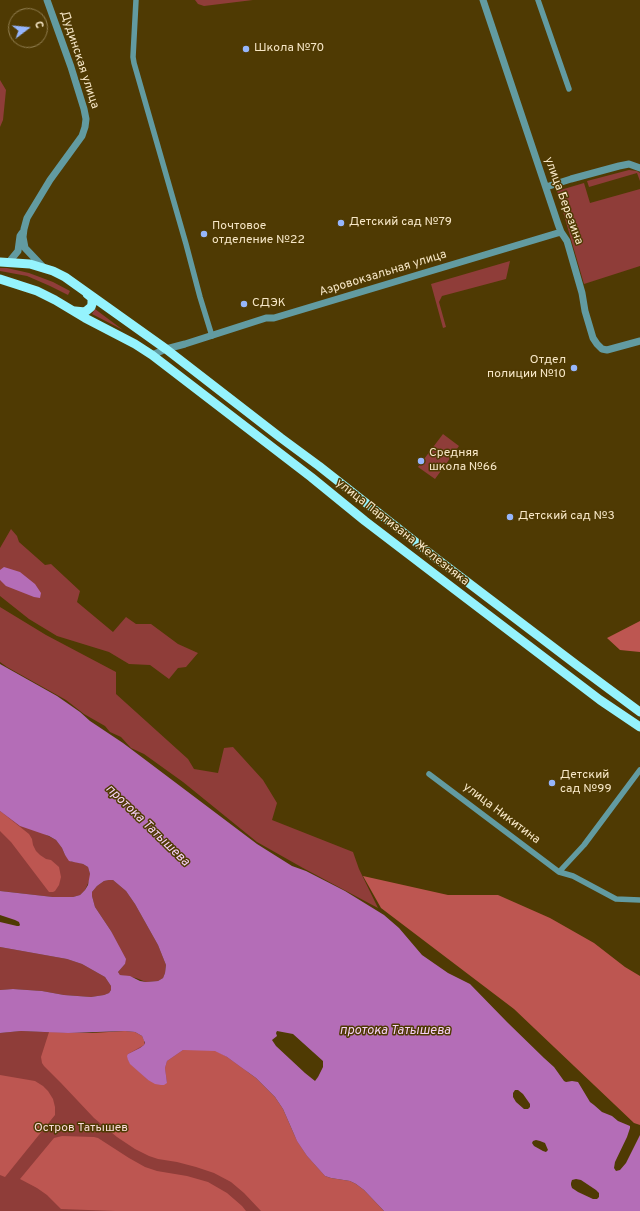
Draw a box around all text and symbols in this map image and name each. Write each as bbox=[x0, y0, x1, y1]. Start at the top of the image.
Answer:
north arrow bbox=[8, 8, 48, 48]
street label: Дудинская улица bbox=[56, 9, 102, 111]
text: С bbox=[31, 20, 46, 30]
place label: Школа №70 bbox=[254, 42, 324, 56]
marker: Школа №70 bbox=[241, 44, 251, 54]
street label: улица Березина bbox=[540, 155, 586, 247]
place label: Детский сад №79 bbox=[349, 216, 452, 230]
marker: Детский сад №79 bbox=[336, 218, 346, 228]
place label: Почтовое отделение №22 bbox=[212, 220, 305, 248]
marker: Почтовое отделение №22 bbox=[199, 229, 209, 239]
street label: Аэровокзальная улица bbox=[318, 248, 448, 300]
place label: СДЭК bbox=[252, 297, 286, 311]
marker: СДЭК bbox=[239, 299, 249, 309]
place label: Отдел полиции №10 bbox=[487, 354, 566, 382]
marker: Отдел полиции №10 bbox=[569, 363, 579, 373]
place label: Средняя школа №66 bbox=[429, 447, 497, 475]
marker: Средняя школа №66 bbox=[416, 456, 426, 466]
street label: улица Партизана Железняка bbox=[333, 476, 471, 590]
place label: Детский сад №3 bbox=[518, 510, 615, 524]
marker: Детский сад №3 bbox=[505, 512, 515, 522]
place label: Детский сад №99 bbox=[560, 769, 612, 797]
marker: Детский сад №99 bbox=[547, 778, 557, 788]
street label: улица Никитина bbox=[460, 780, 542, 848]
water label: протока Татышева bbox=[102, 782, 192, 870]
water label: протока Татышева bbox=[340, 1023, 450, 1039]
park label: Остров Татышев bbox=[34, 1122, 128, 1136]

